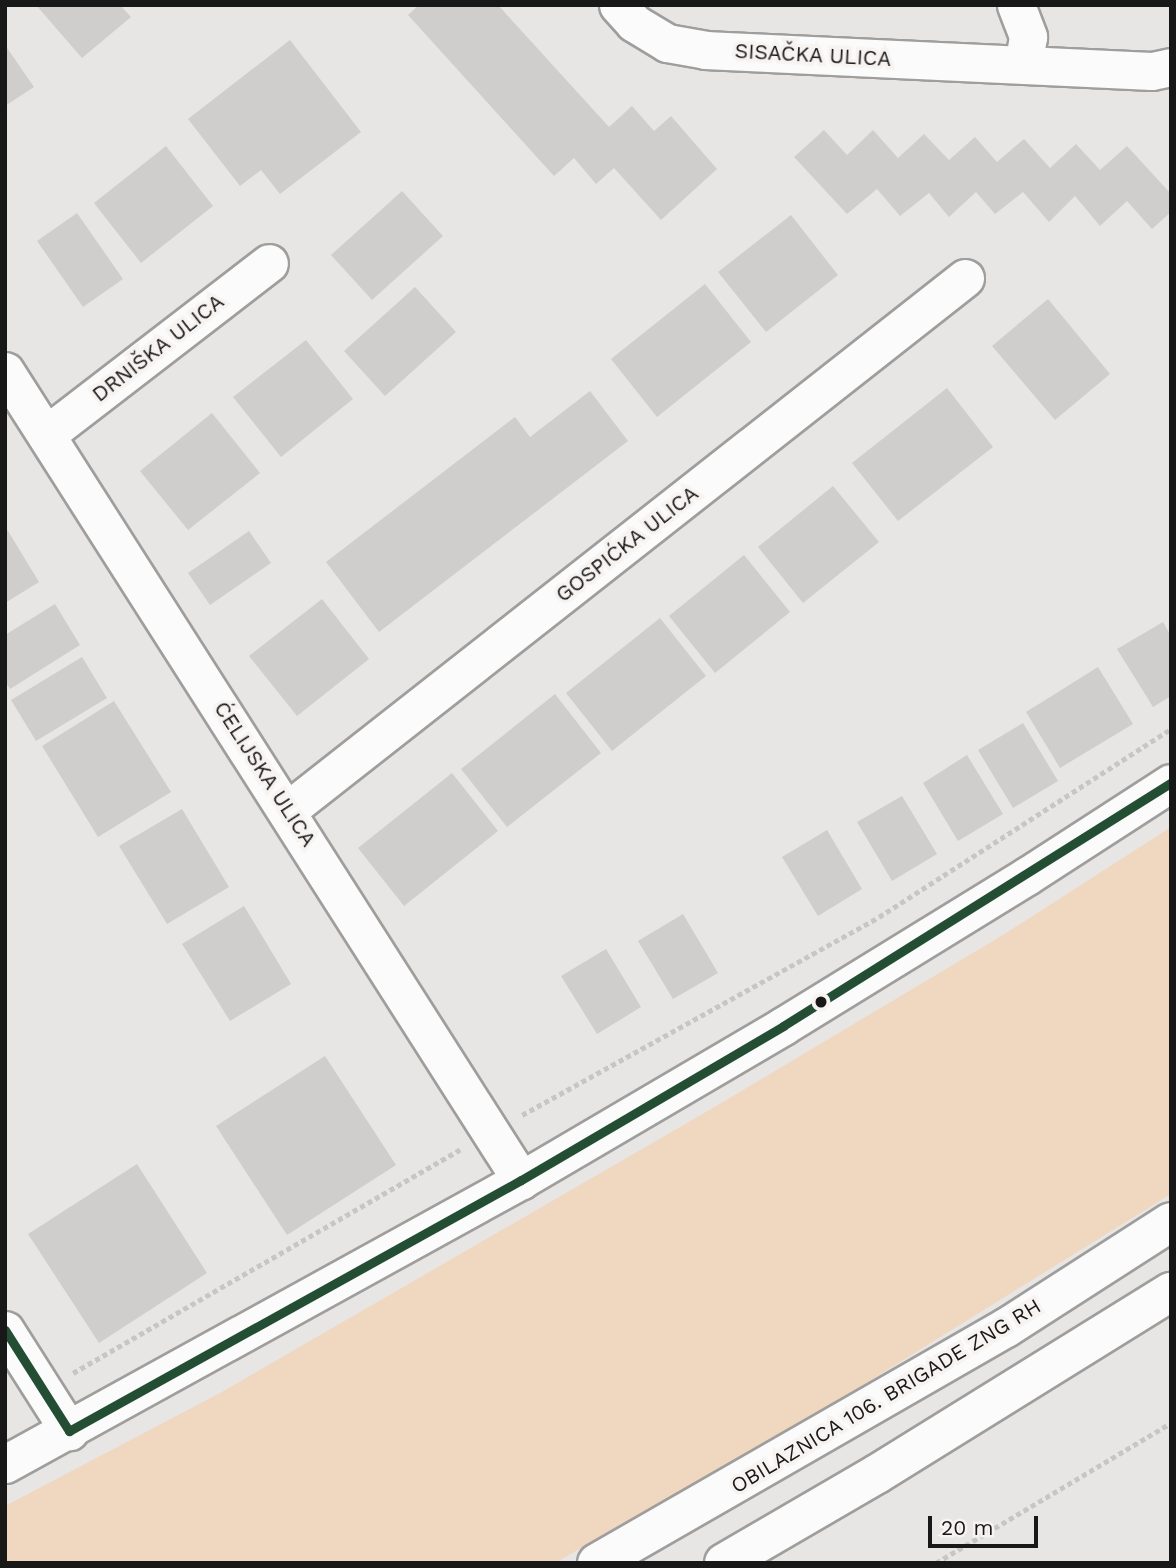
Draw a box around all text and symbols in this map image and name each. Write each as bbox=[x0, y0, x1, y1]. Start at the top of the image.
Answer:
street label: SISAČKA ULICA bbox=[734, 38, 892, 72]
street label: DRNIŠKA ULICA bbox=[87, 289, 229, 407]
street label: GOSPIĆKA ULICA bbox=[550, 480, 704, 608]
street label: ĆELIJSKA ULICA bbox=[209, 696, 321, 852]
unlabelled marker bbox=[814, 995, 828, 1009]
street label: OBILAZNICA 106. BRIGADE ZNG RH bbox=[726, 1293, 1046, 1499]
scale bar bbox=[931, 1502, 1041, 1546]
text: 20 m bbox=[941, 1515, 993, 1540]

